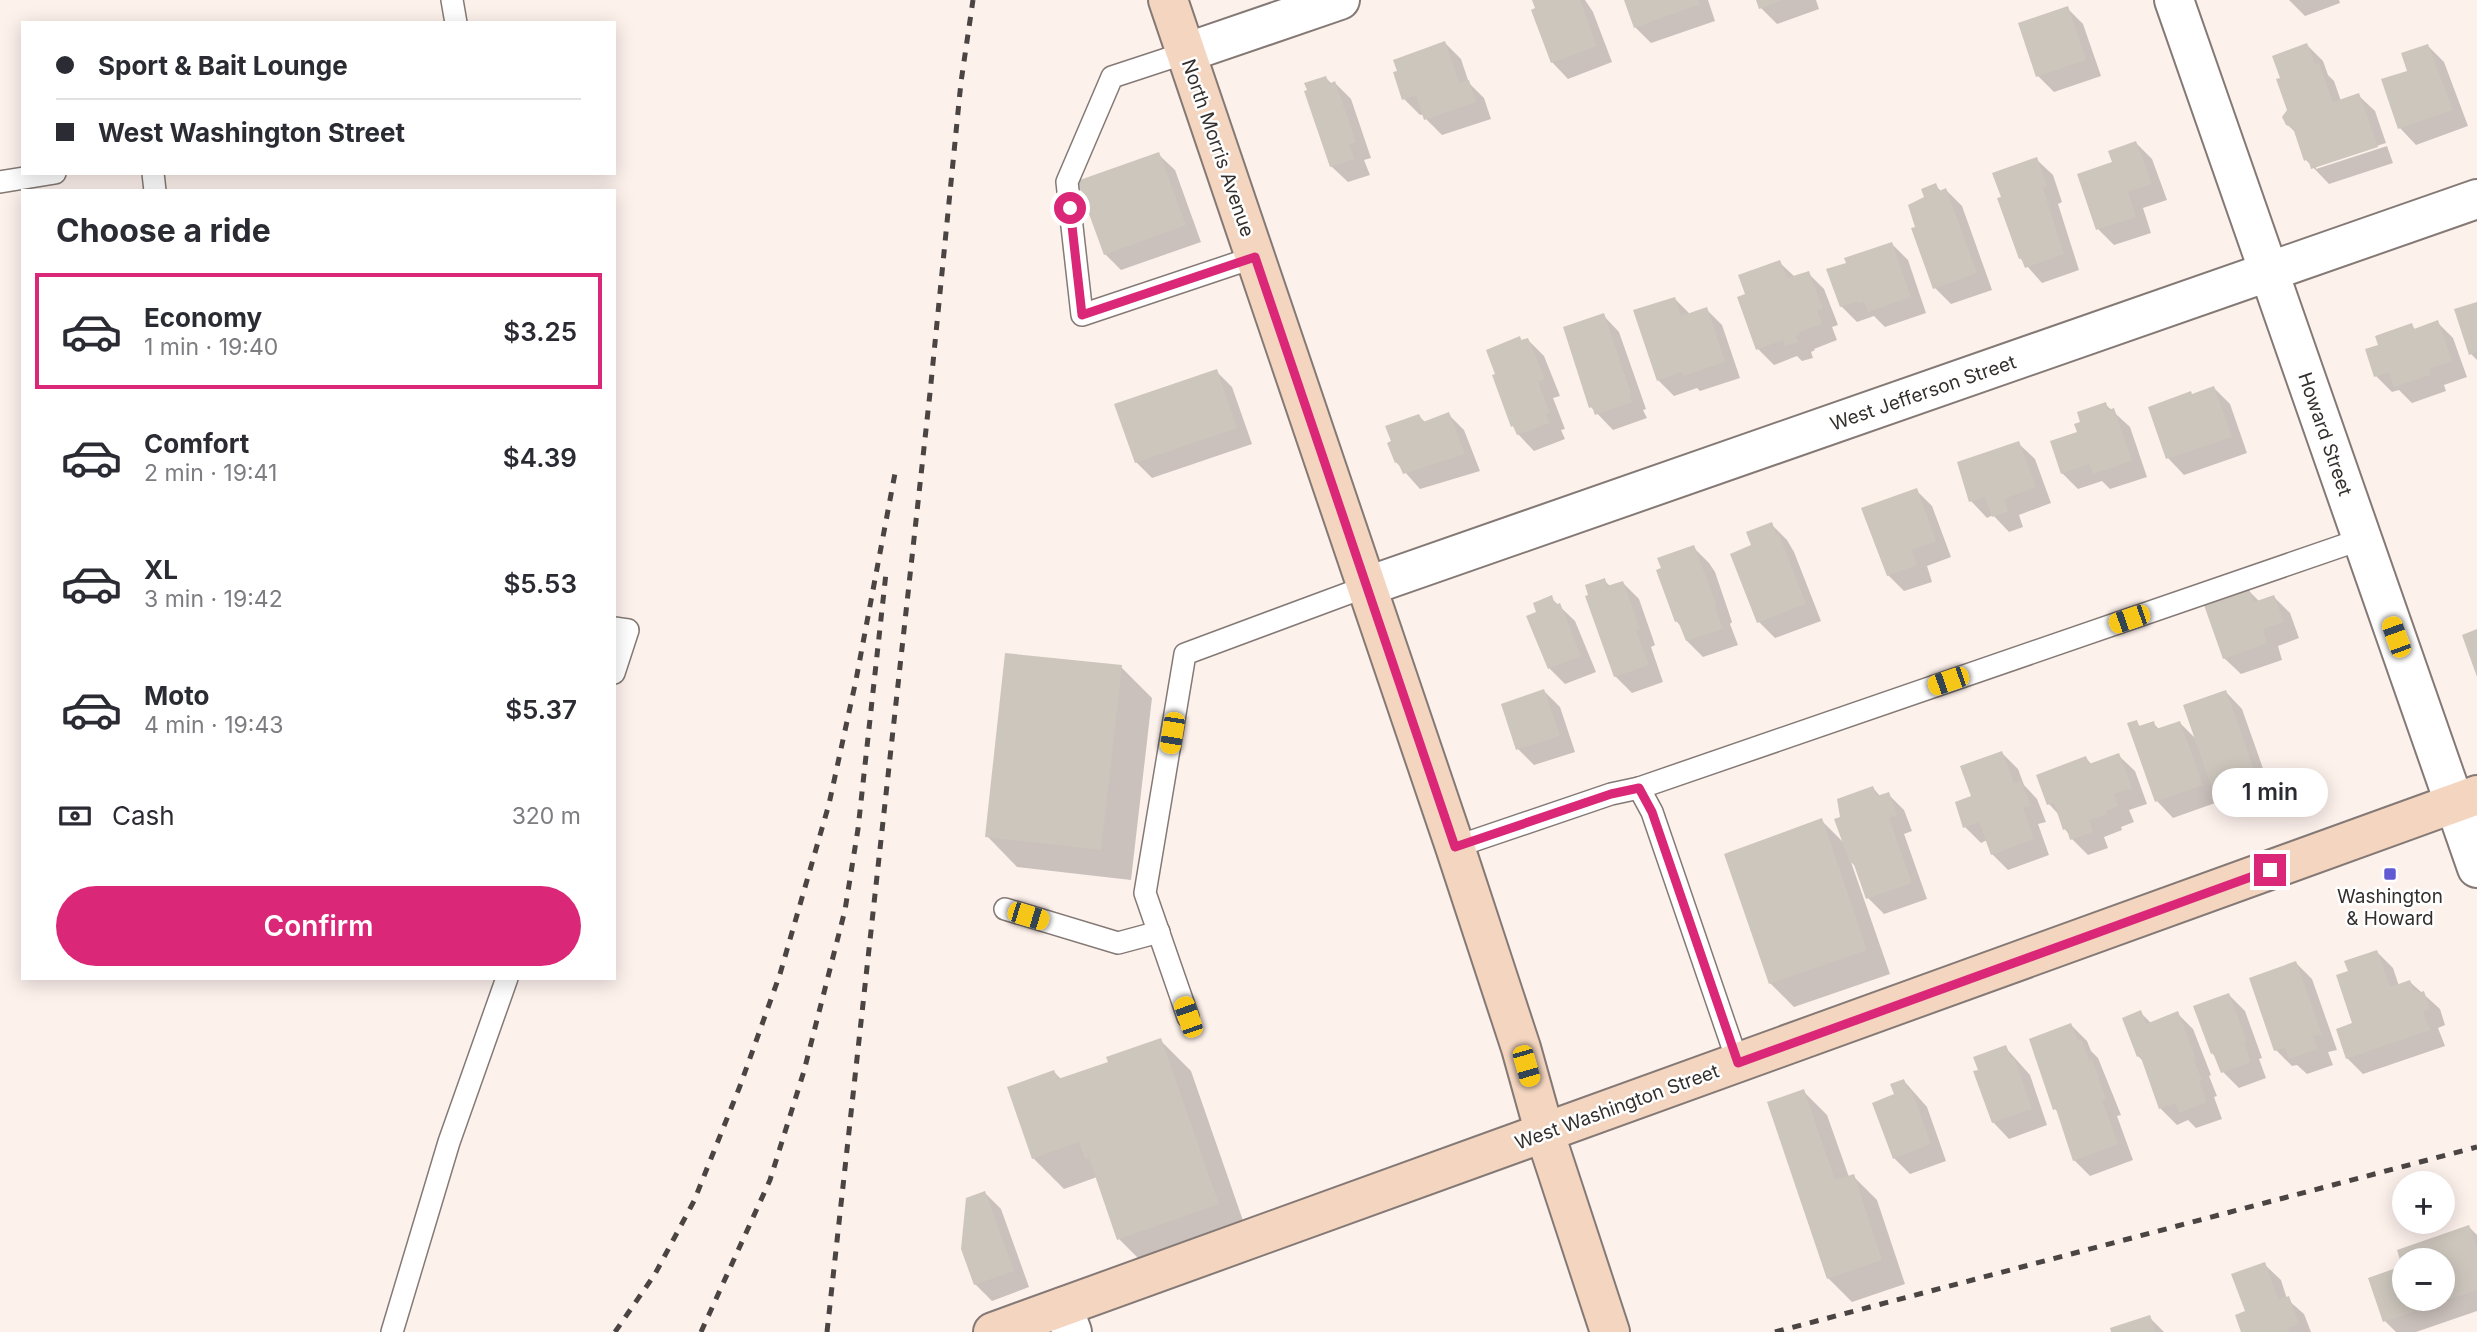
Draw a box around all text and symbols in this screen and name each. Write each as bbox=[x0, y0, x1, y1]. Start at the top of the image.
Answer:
text: Sport & Bait Lounge bbox=[98, 50, 348, 81]
street label: North Morris Avenue bbox=[1177, 56, 1259, 240]
text: West Washington Street bbox=[98, 117, 405, 148]
route start bbox=[1054, 192, 1086, 224]
text: Choose a ride bbox=[56, 211, 271, 250]
icon: car bbox=[60, 300, 123, 363]
text: Economy bbox=[144, 302, 262, 333]
text: $3.25 bbox=[503, 316, 577, 347]
text: 1 min · 19:40 bbox=[144, 333, 278, 361]
street label: West Jefferson Street bbox=[1827, 350, 2019, 436]
street label: Howard Street bbox=[2293, 369, 2357, 499]
icon: car bbox=[60, 426, 123, 489]
text: Comfort bbox=[144, 428, 249, 459]
text: $4.39 bbox=[503, 442, 577, 473]
text: 2 min · 19:41 bbox=[144, 459, 277, 487]
icon: car bbox=[60, 552, 123, 615]
text: XL bbox=[144, 554, 178, 585]
text: $5.53 bbox=[503, 568, 577, 599]
text: 3 min · 19:42 bbox=[144, 585, 283, 613]
car bbox=[2106, 602, 2153, 636]
car bbox=[2379, 614, 2414, 660]
car bbox=[1925, 664, 1972, 698]
icon: car bbox=[60, 678, 123, 741]
text: Moto bbox=[144, 680, 209, 711]
text: $5.37 bbox=[505, 694, 577, 725]
text: 4 min · 19:43 bbox=[144, 711, 284, 739]
car bbox=[1159, 711, 1186, 755]
callout: 1 min bbox=[2212, 768, 2328, 818]
text: 1 min bbox=[2242, 778, 2298, 806]
icon: cash bbox=[56, 797, 94, 835]
text: Cash bbox=[112, 800, 175, 831]
text: 320 m bbox=[512, 802, 581, 830]
route end bbox=[2254, 854, 2286, 886]
marker: Washington & Howard bbox=[2382, 866, 2398, 882]
place label: Washington & Howard bbox=[2337, 885, 2443, 930]
button: Confirm bbox=[56, 886, 581, 966]
car bbox=[1005, 900, 1052, 932]
car bbox=[1172, 994, 1205, 1040]
car bbox=[1511, 1043, 1542, 1089]
street label: West Washington Street bbox=[1512, 1059, 1722, 1155]
map controls bbox=[2392, 1171, 2455, 1311]
button: + bbox=[2392, 1171, 2455, 1234]
button: − bbox=[2392, 1248, 2455, 1311]

